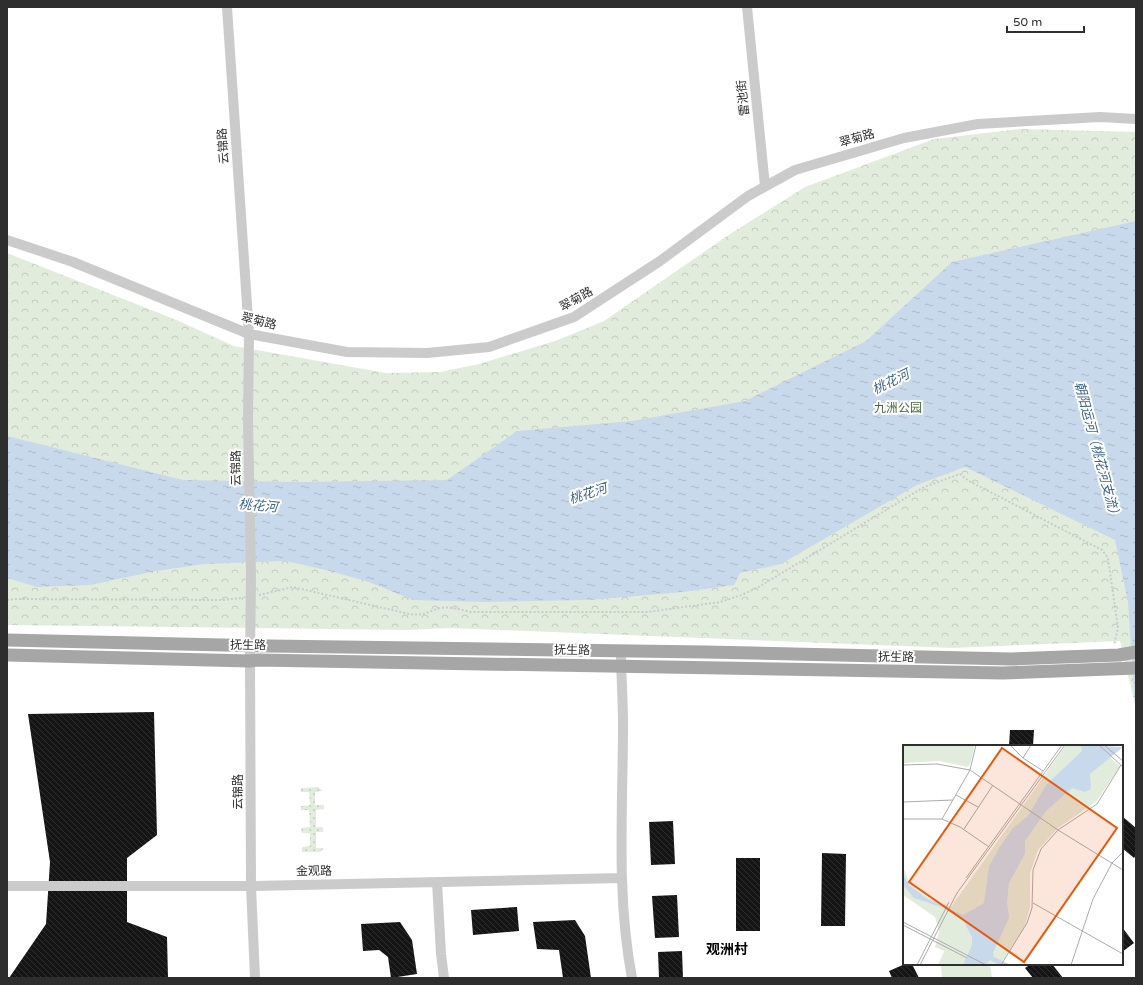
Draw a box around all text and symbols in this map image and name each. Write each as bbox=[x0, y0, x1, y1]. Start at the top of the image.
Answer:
scale bar bbox=[1007, 8, 1084, 34]
text: 50 m bbox=[1013, 15, 1042, 29]
street label: 雷池街 bbox=[734, 79, 752, 117]
street label: 翠菊路 bbox=[838, 126, 876, 150]
street label: 云锦路 bbox=[215, 128, 231, 164]
street label: 翠菊路 bbox=[557, 284, 595, 314]
street label: 翠菊路 bbox=[240, 310, 278, 332]
water label: 桃花河 bbox=[870, 365, 915, 398]
water label: 朝阳运河（桃花河支流） bbox=[1071, 380, 1123, 522]
park label: 九洲公园 bbox=[874, 401, 922, 415]
street label: 云锦路 bbox=[229, 450, 243, 486]
water label: 桃花河 bbox=[567, 479, 612, 508]
water label: 桃花河 bbox=[238, 496, 281, 516]
street label: 抚生路 bbox=[230, 638, 266, 652]
street label: 抚生路 bbox=[554, 643, 590, 657]
street label: 抚生路 bbox=[878, 650, 914, 664]
inset map bbox=[903, 745, 1123, 965]
street label: 云锦路 bbox=[231, 774, 245, 810]
street label: 金观路 bbox=[296, 864, 332, 878]
district label: 观洲村 bbox=[706, 941, 748, 958]

